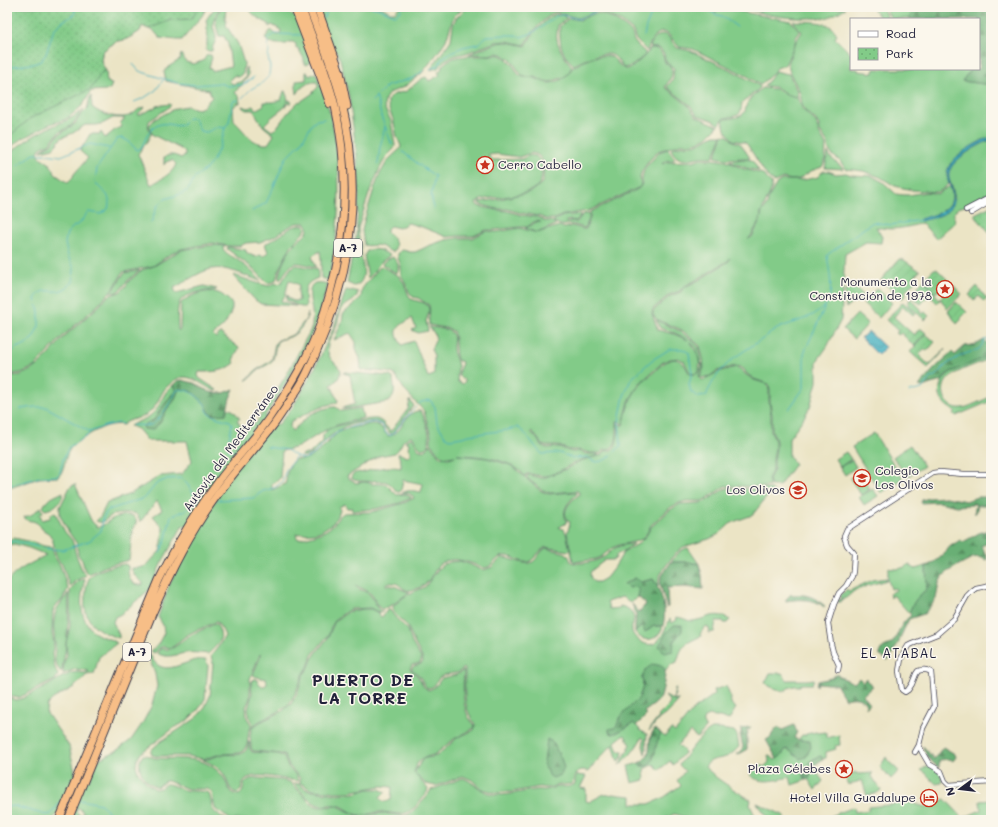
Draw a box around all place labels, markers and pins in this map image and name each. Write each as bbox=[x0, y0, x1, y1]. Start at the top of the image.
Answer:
place icon: Cerro Cabello bbox=[475, 155, 495, 175]
place label: Cerro Cabello bbox=[498, 156, 581, 172]
place label: Monumento a la Constitución de 1978 bbox=[809, 273, 932, 303]
place icon: Monumento a la Constitución de 1978 bbox=[935, 279, 955, 299]
place label: Colegio Los Olivos bbox=[875, 462, 934, 492]
school or university icon: Colegio Los Olivos bbox=[852, 468, 872, 488]
school or university icon: Los Olivos bbox=[788, 480, 808, 500]
place label: Los Olivos bbox=[726, 481, 785, 497]
place icon: Plaza Célebes bbox=[834, 759, 854, 779]
place label: Plaza Célebes bbox=[748, 760, 831, 776]
hotel icon: Hotel Villa Guadalupe bbox=[919, 788, 939, 808]
place label: Hotel Villa Guadalupe bbox=[790, 789, 916, 805]

